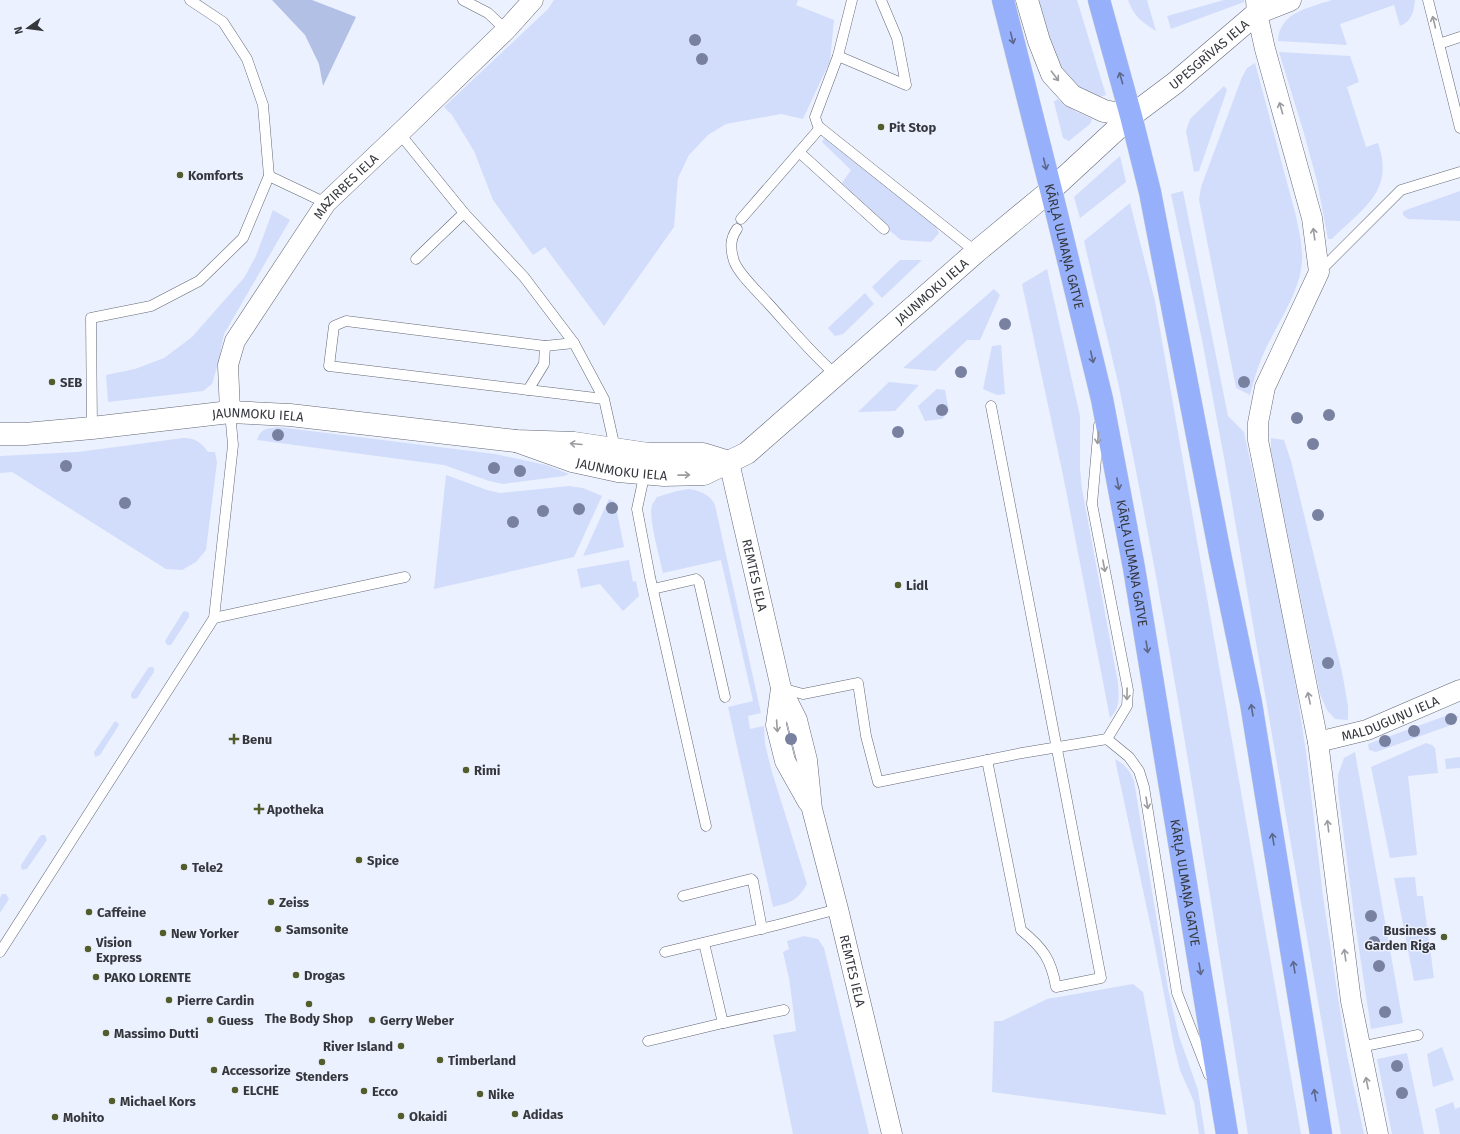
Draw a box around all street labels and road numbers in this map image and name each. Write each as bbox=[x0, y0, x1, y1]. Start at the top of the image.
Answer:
street label: UPESGRĪVAS IELA bbox=[1166, 16, 1252, 93]
street label: MAZIRBES IELA bbox=[311, 150, 382, 222]
street label: KĀRĻA ULMAŅA GATVE bbox=[1042, 182, 1087, 311]
street label: JAUNMOKU IELA bbox=[892, 255, 972, 328]
street label: JAUNMOKU IELA bbox=[211, 405, 305, 425]
street label: JAUNMOKU IELA bbox=[575, 455, 669, 483]
street label: KĀRĻA ULMAŅA GATVE bbox=[1113, 498, 1151, 628]
street label: REMTES IELA bbox=[739, 538, 770, 613]
street label: MALDUGUŅU IELA bbox=[1340, 693, 1442, 744]
street label: KĀRĻA ULMAŅA GATVE bbox=[1167, 818, 1203, 947]
street label: REMTES IELA bbox=[836, 933, 868, 1009]

